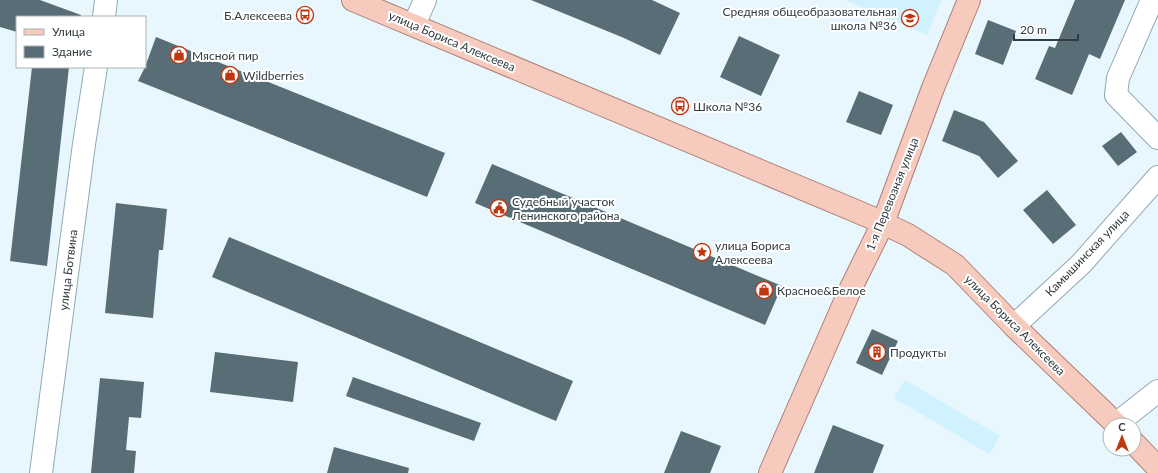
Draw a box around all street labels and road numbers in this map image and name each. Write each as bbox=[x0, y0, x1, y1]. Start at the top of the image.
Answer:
street label: улица Бориса Алексеева bbox=[386, 7, 518, 75]
street label: 1-я Перевозная улица bbox=[862, 135, 922, 253]
street label: Камышинская улица bbox=[1042, 207, 1132, 299]
street label: улица Ботвина bbox=[56, 229, 80, 311]
street label: улица Бориса Алексеева bbox=[962, 272, 1068, 378]

